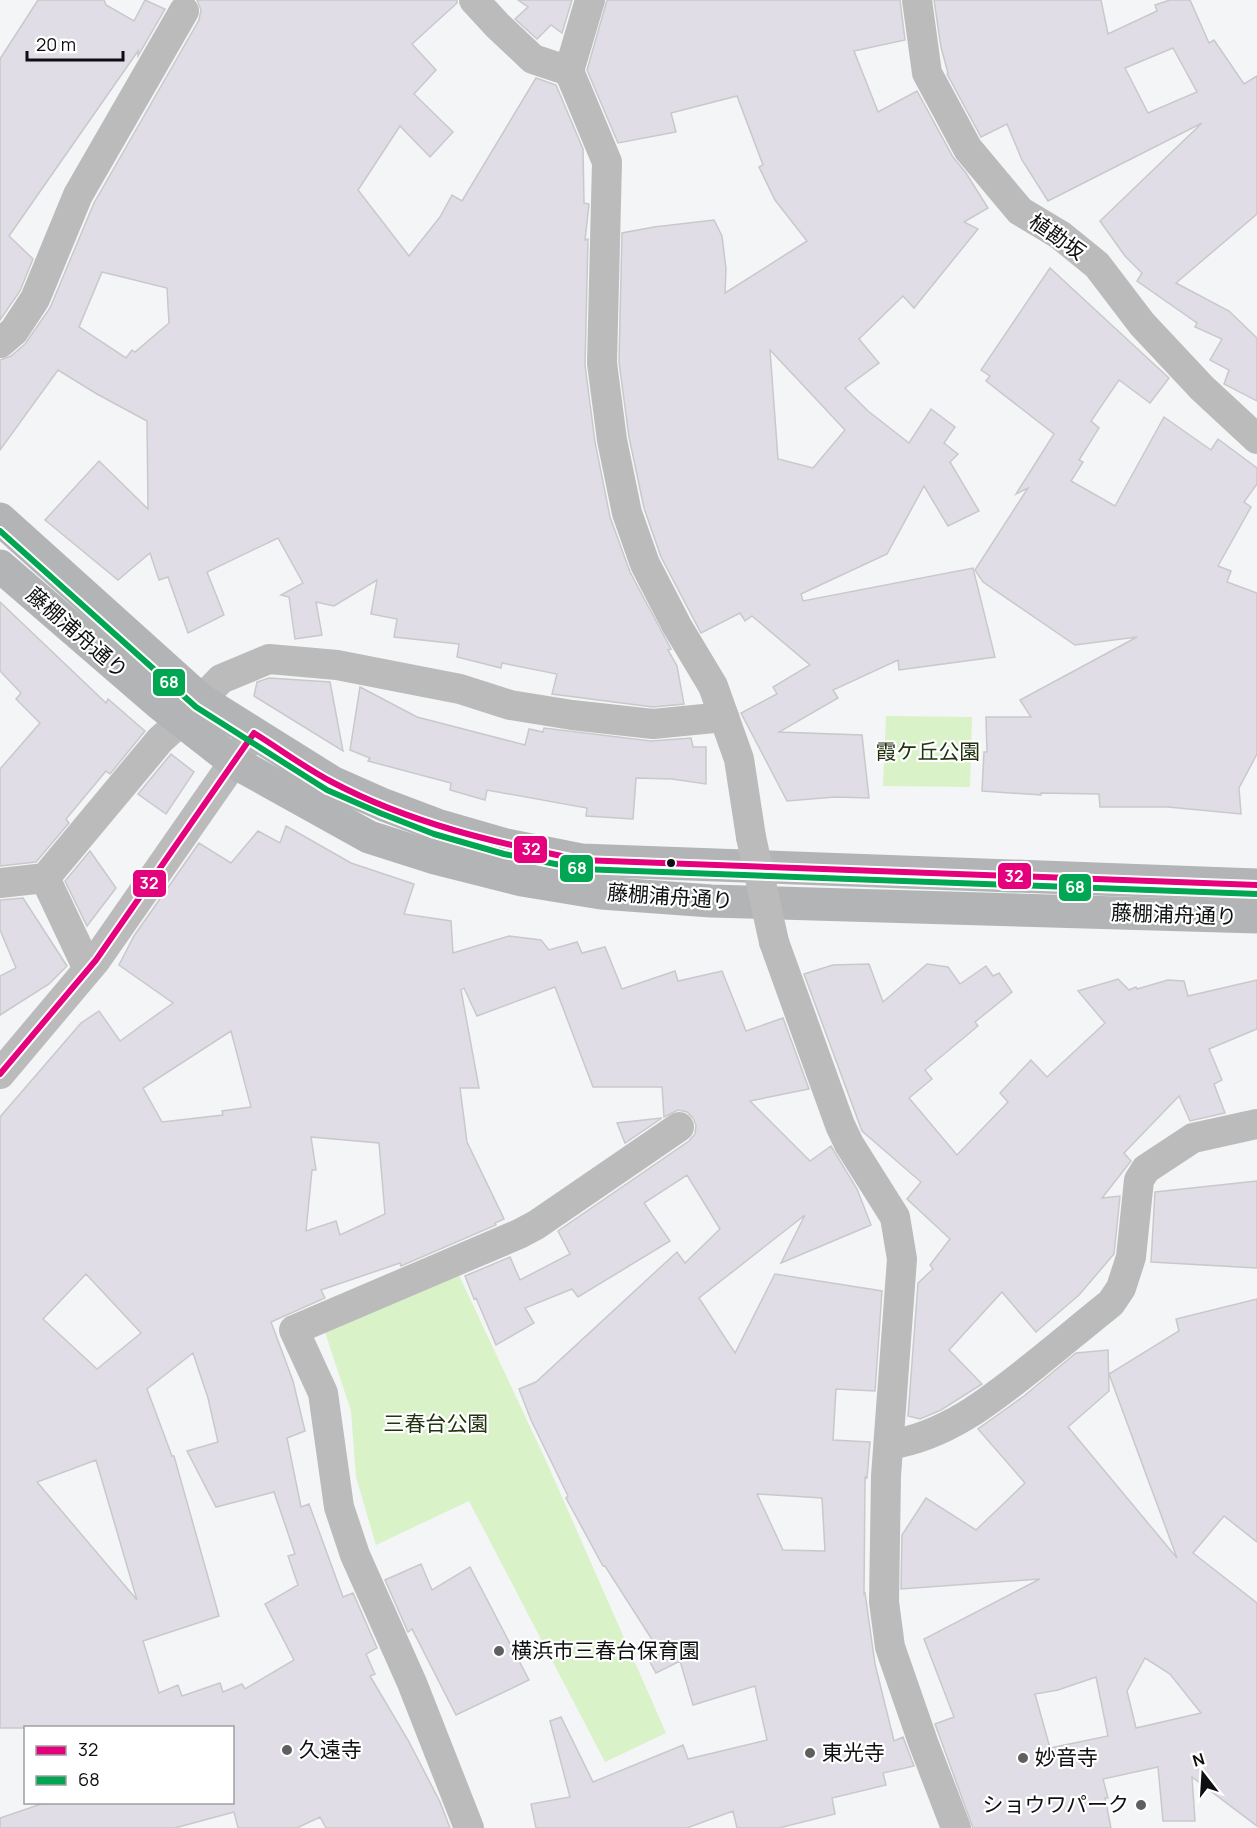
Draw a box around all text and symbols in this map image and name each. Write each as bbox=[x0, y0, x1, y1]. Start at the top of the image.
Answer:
scale bar bbox=[27, 24, 123, 62]
text: 20 m bbox=[36, 32, 76, 56]
street label: 植勘坂 bbox=[1024, 207, 1091, 266]
street label: 藤棚浦舟通り bbox=[21, 580, 134, 684]
line badge: 68 bbox=[152, 668, 186, 697]
text: 68 bbox=[159, 671, 179, 693]
park label: 霞ケ丘公園 bbox=[876, 737, 981, 765]
line badge: 32 bbox=[513, 835, 548, 864]
text: 32 bbox=[522, 838, 540, 860]
line badge: 68 bbox=[559, 854, 594, 883]
text: 68 bbox=[567, 857, 587, 879]
unlabelled marker bbox=[665, 857, 677, 869]
line badge: 32 bbox=[997, 862, 1032, 890]
text: 32 bbox=[1005, 865, 1023, 887]
line badge: 32 bbox=[132, 869, 167, 898]
text: 32 bbox=[140, 872, 158, 894]
line badge: 68 bbox=[1058, 873, 1092, 902]
text: 68 bbox=[1065, 876, 1085, 898]
street label: 藤棚浦舟通り bbox=[606, 878, 734, 914]
street label: 藤棚浦舟通り bbox=[1111, 898, 1237, 930]
park label: 三春台公園 bbox=[384, 1409, 489, 1437]
place label: 横浜市三春台保育園 bbox=[511, 1636, 700, 1664]
marker: 横浜市三春台保育園 bbox=[492, 1644, 506, 1658]
legend bbox=[24, 1726, 234, 1804]
place label: 久遠寺 bbox=[299, 1735, 362, 1763]
text: 32 bbox=[78, 1737, 98, 1761]
place label: 東光寺 bbox=[822, 1738, 885, 1766]
marker: 久遠寺 bbox=[280, 1743, 294, 1757]
place label: 妙音寺 bbox=[1035, 1743, 1098, 1771]
north arrow bbox=[1173, 1744, 1233, 1804]
marker: 東光寺 bbox=[803, 1746, 817, 1760]
text: N bbox=[1190, 1747, 1207, 1772]
marker: 妙音寺 bbox=[1016, 1751, 1030, 1765]
text: 68 bbox=[78, 1767, 100, 1791]
place label: ショウワパーク bbox=[982, 1790, 1129, 1818]
marker: ショウワパーク bbox=[1134, 1798, 1148, 1812]

